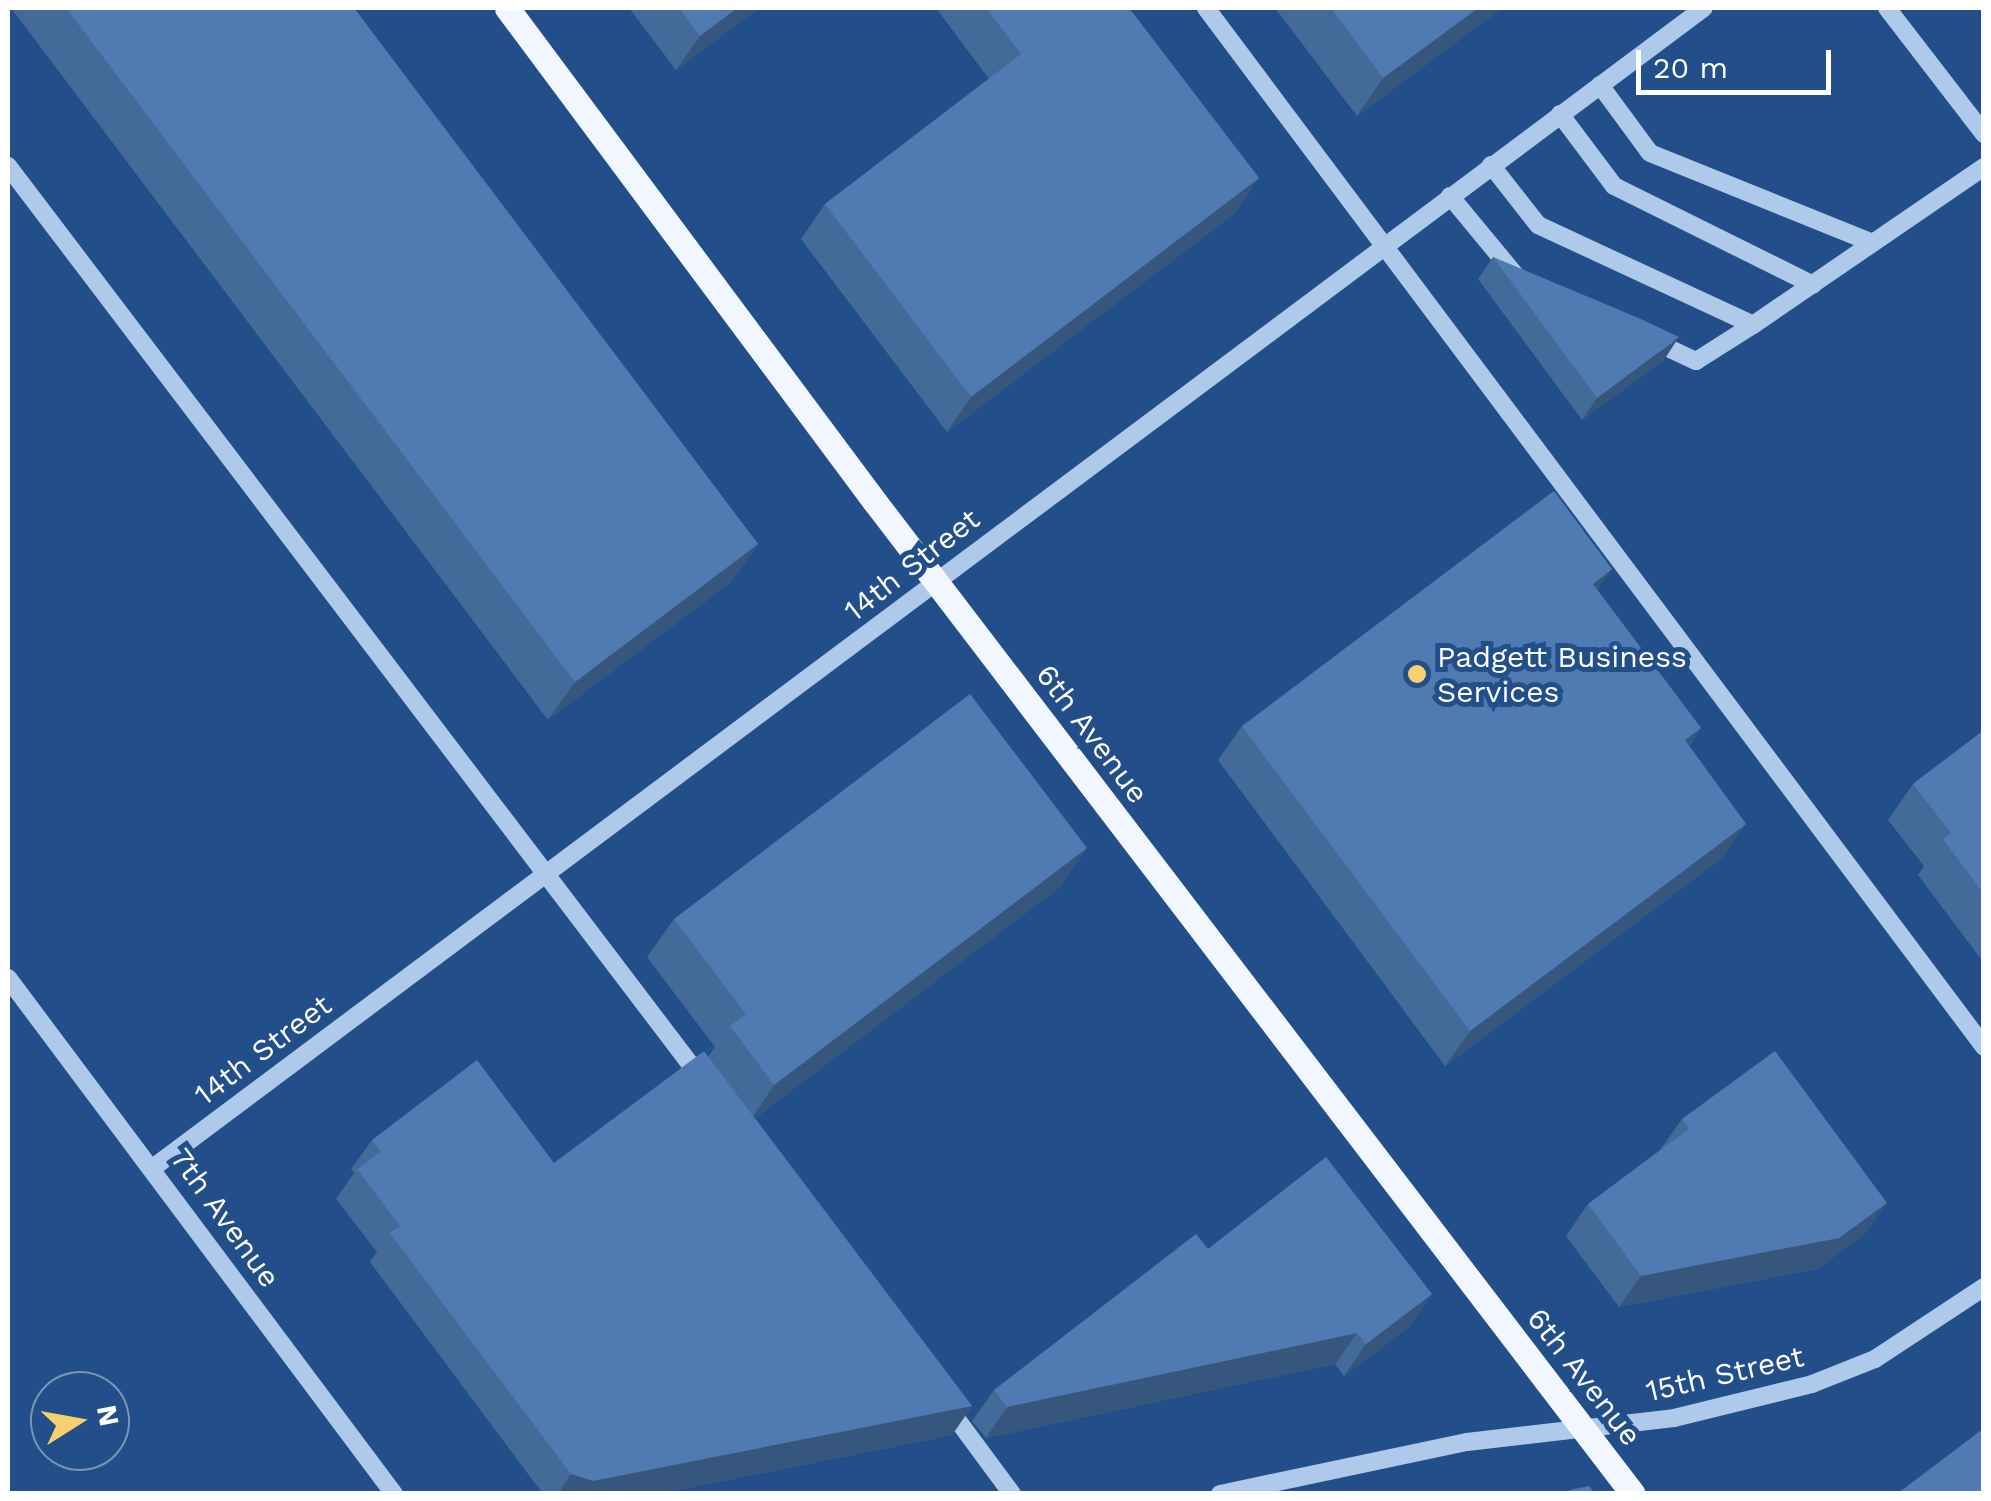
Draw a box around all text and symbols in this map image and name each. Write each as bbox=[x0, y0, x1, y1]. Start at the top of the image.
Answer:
scale bar bbox=[1641, 30, 1836, 92]
text: 20 m bbox=[1653, 50, 1728, 85]
street label: 14th Street bbox=[837, 501, 987, 629]
place label: Padgett Business Services bbox=[1437, 639, 1687, 710]
street label: 6th Avenue bbox=[1028, 657, 1156, 811]
marker: Padgett Business Services bbox=[1406, 663, 1428, 685]
street label: 14th Street bbox=[188, 987, 338, 1113]
street label: 7th Avenue bbox=[162, 1141, 288, 1295]
street label: 6th Avenue bbox=[1519, 1301, 1649, 1453]
street label: 15th Street bbox=[1643, 1338, 1807, 1410]
north arrow bbox=[30, 1371, 130, 1471]
text: N bbox=[90, 1402, 126, 1429]

